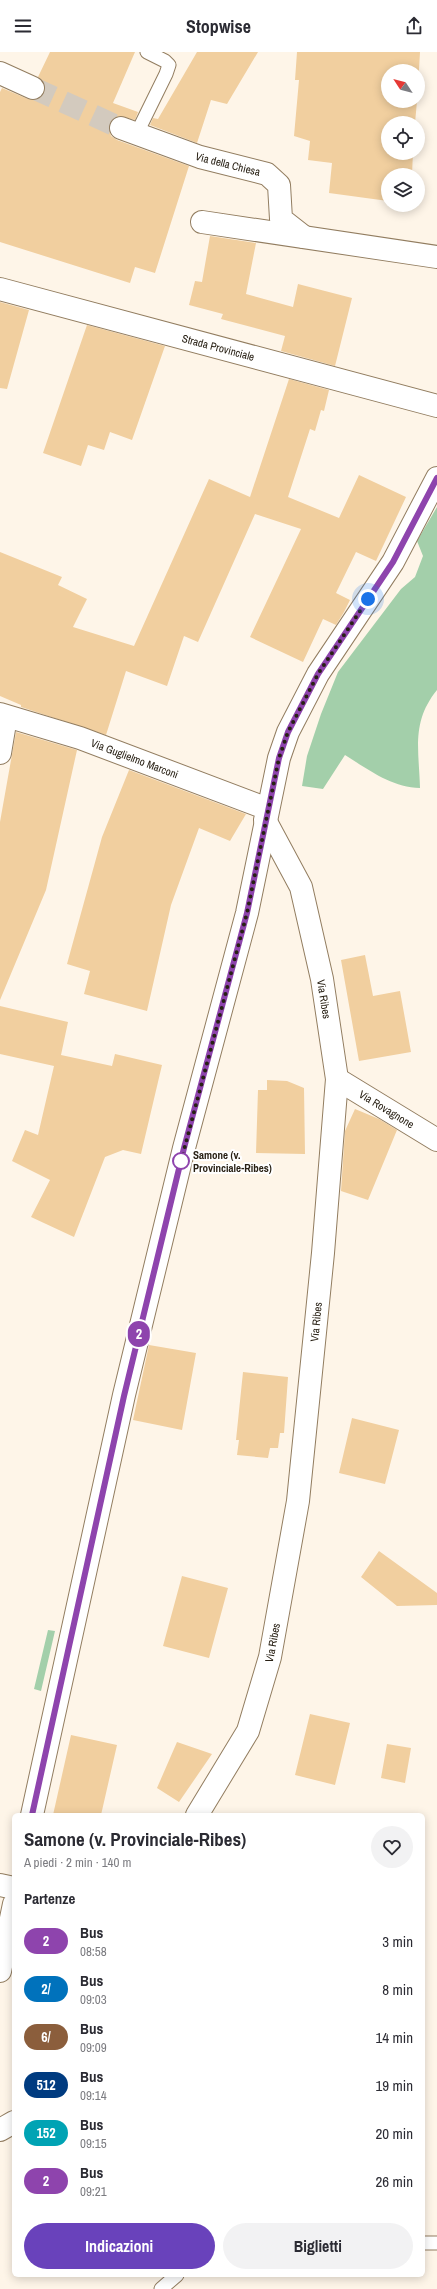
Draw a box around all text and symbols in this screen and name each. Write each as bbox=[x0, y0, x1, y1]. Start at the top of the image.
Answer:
text: Stopwise bbox=[186, 14, 251, 39]
icon: menu bbox=[12, 15, 34, 37]
icon: share bbox=[403, 15, 425, 37]
north arrow bbox=[381, 64, 425, 108]
map controls bbox=[381, 64, 425, 212]
button: locate bbox=[381, 116, 425, 160]
street label: Via della Chiesa bbox=[194, 149, 262, 179]
button: layers bbox=[381, 168, 425, 212]
street label: Strada Provinciale bbox=[181, 331, 256, 364]
your location bbox=[358, 589, 378, 609]
street label: Via Guglielmo Marconi bbox=[89, 736, 180, 782]
street label: Via Ribes bbox=[314, 978, 334, 1020]
street label: Via Rovagnone bbox=[356, 1087, 417, 1131]
place label: Samone (v. Provinciale-Ribes) bbox=[193, 1148, 272, 1175]
marker: Samone (v. Provinciale-Ribes) bbox=[172, 1152, 190, 1170]
street label: Via Ribes bbox=[307, 1301, 325, 1342]
line badge: 2 bbox=[126, 1321, 152, 1347]
text: 2 bbox=[136, 1325, 142, 1343]
street label: Via Ribes bbox=[262, 1622, 283, 1664]
text: Samone (v. Provinciale-Ribes) bbox=[24, 1826, 246, 1852]
button: heart bbox=[371, 1826, 413, 1868]
text: A piedi · 2 min · 140 m bbox=[24, 1854, 131, 1871]
text: Partenze bbox=[24, 1888, 75, 1909]
text: Bus bbox=[80, 1922, 103, 1943]
text: 3 min bbox=[382, 1931, 413, 1952]
text: 2 bbox=[43, 1932, 49, 1950]
text: 08:58 bbox=[80, 1943, 107, 1960]
text: Bus bbox=[80, 1970, 103, 1991]
text: 8 min bbox=[382, 1979, 413, 2000]
text: 2/ bbox=[41, 1980, 51, 1998]
text: 09:03 bbox=[80, 1991, 107, 2008]
text: Bus bbox=[80, 2018, 103, 2039]
text: 14 min bbox=[375, 2027, 413, 2048]
text: 6/ bbox=[41, 2028, 51, 2046]
text: 09:09 bbox=[80, 2039, 107, 2056]
text: Bus bbox=[80, 2066, 103, 2087]
text: 19 min bbox=[375, 2075, 413, 2096]
text: 512 bbox=[36, 2076, 56, 2094]
text: 09:14 bbox=[80, 2087, 107, 2104]
text: Bus bbox=[80, 2114, 103, 2135]
text: 20 min bbox=[375, 2123, 413, 2144]
text: 152 bbox=[36, 2124, 56, 2142]
text: 09:15 bbox=[80, 2135, 107, 2152]
text: Bus bbox=[80, 2162, 103, 2183]
text: 26 min bbox=[375, 2171, 413, 2192]
text: 2 bbox=[43, 2172, 49, 2190]
text: 09:21 bbox=[80, 2183, 107, 2200]
button: Indicazioni bbox=[24, 2223, 215, 2269]
button: Biglietti bbox=[223, 2223, 413, 2269]

